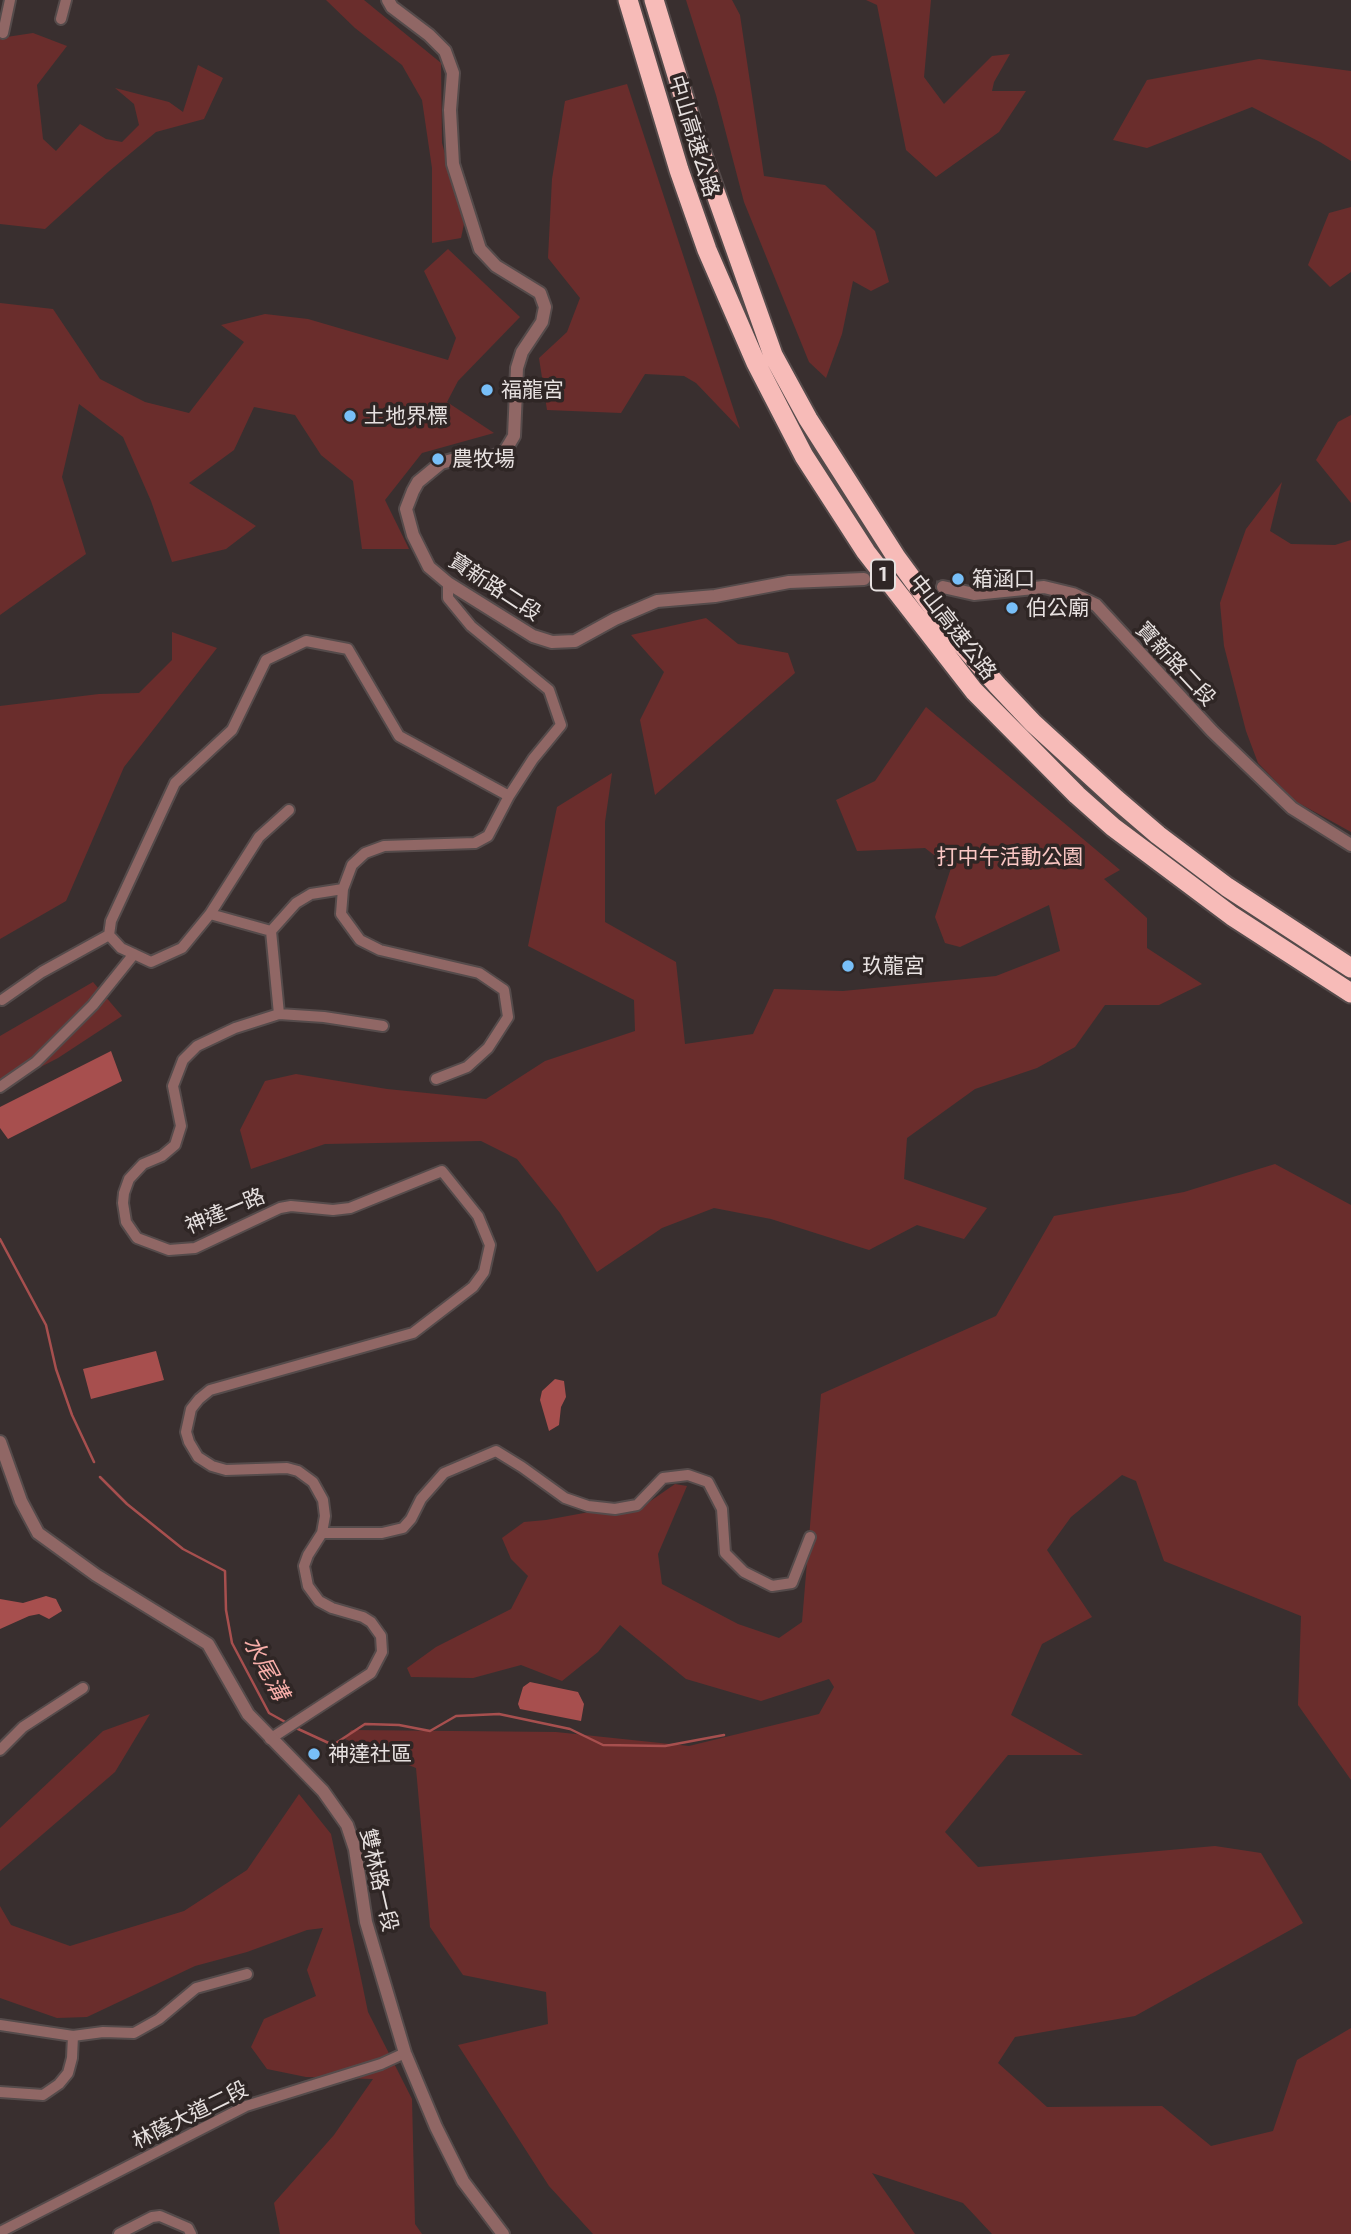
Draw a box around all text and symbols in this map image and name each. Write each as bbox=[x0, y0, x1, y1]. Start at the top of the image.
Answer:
street label: 中山高速公路 bbox=[664, 72, 724, 200]
place label: 福龍宮 bbox=[501, 377, 564, 403]
marker: 福龍宮 bbox=[479, 382, 495, 398]
place label: 土地界標 bbox=[364, 403, 448, 429]
marker: 土地界標 bbox=[342, 408, 358, 424]
place label: 農牧場 bbox=[452, 446, 515, 472]
marker: 農牧場 bbox=[430, 451, 446, 467]
street label: 寶新路二段 bbox=[444, 548, 546, 626]
road number: 1 bbox=[871, 560, 895, 590]
place label: 箱涵口 bbox=[972, 566, 1035, 592]
street label: 中山高速公路 bbox=[904, 570, 1002, 684]
marker: 箱涵口 bbox=[950, 571, 966, 587]
place label: 伯公廟 bbox=[1026, 595, 1089, 621]
marker: 伯公廟 bbox=[1004, 600, 1020, 616]
street label: 寶新路二段 bbox=[1131, 617, 1221, 711]
park label: 打中午活動公園 bbox=[937, 844, 1083, 870]
place label: 玖龍宮 bbox=[862, 953, 925, 979]
marker: 玖龍宮 bbox=[840, 958, 856, 974]
street label: 神達一路 bbox=[181, 1183, 269, 1239]
water label: 水尾溝 bbox=[238, 1631, 294, 1705]
place label: 神達社區 bbox=[328, 1741, 412, 1767]
marker: 神達社區 bbox=[306, 1746, 322, 1762]
street label: 雙林路一段 bbox=[355, 1826, 403, 1934]
street label: 林蔭大道二段 bbox=[128, 2076, 252, 2154]

